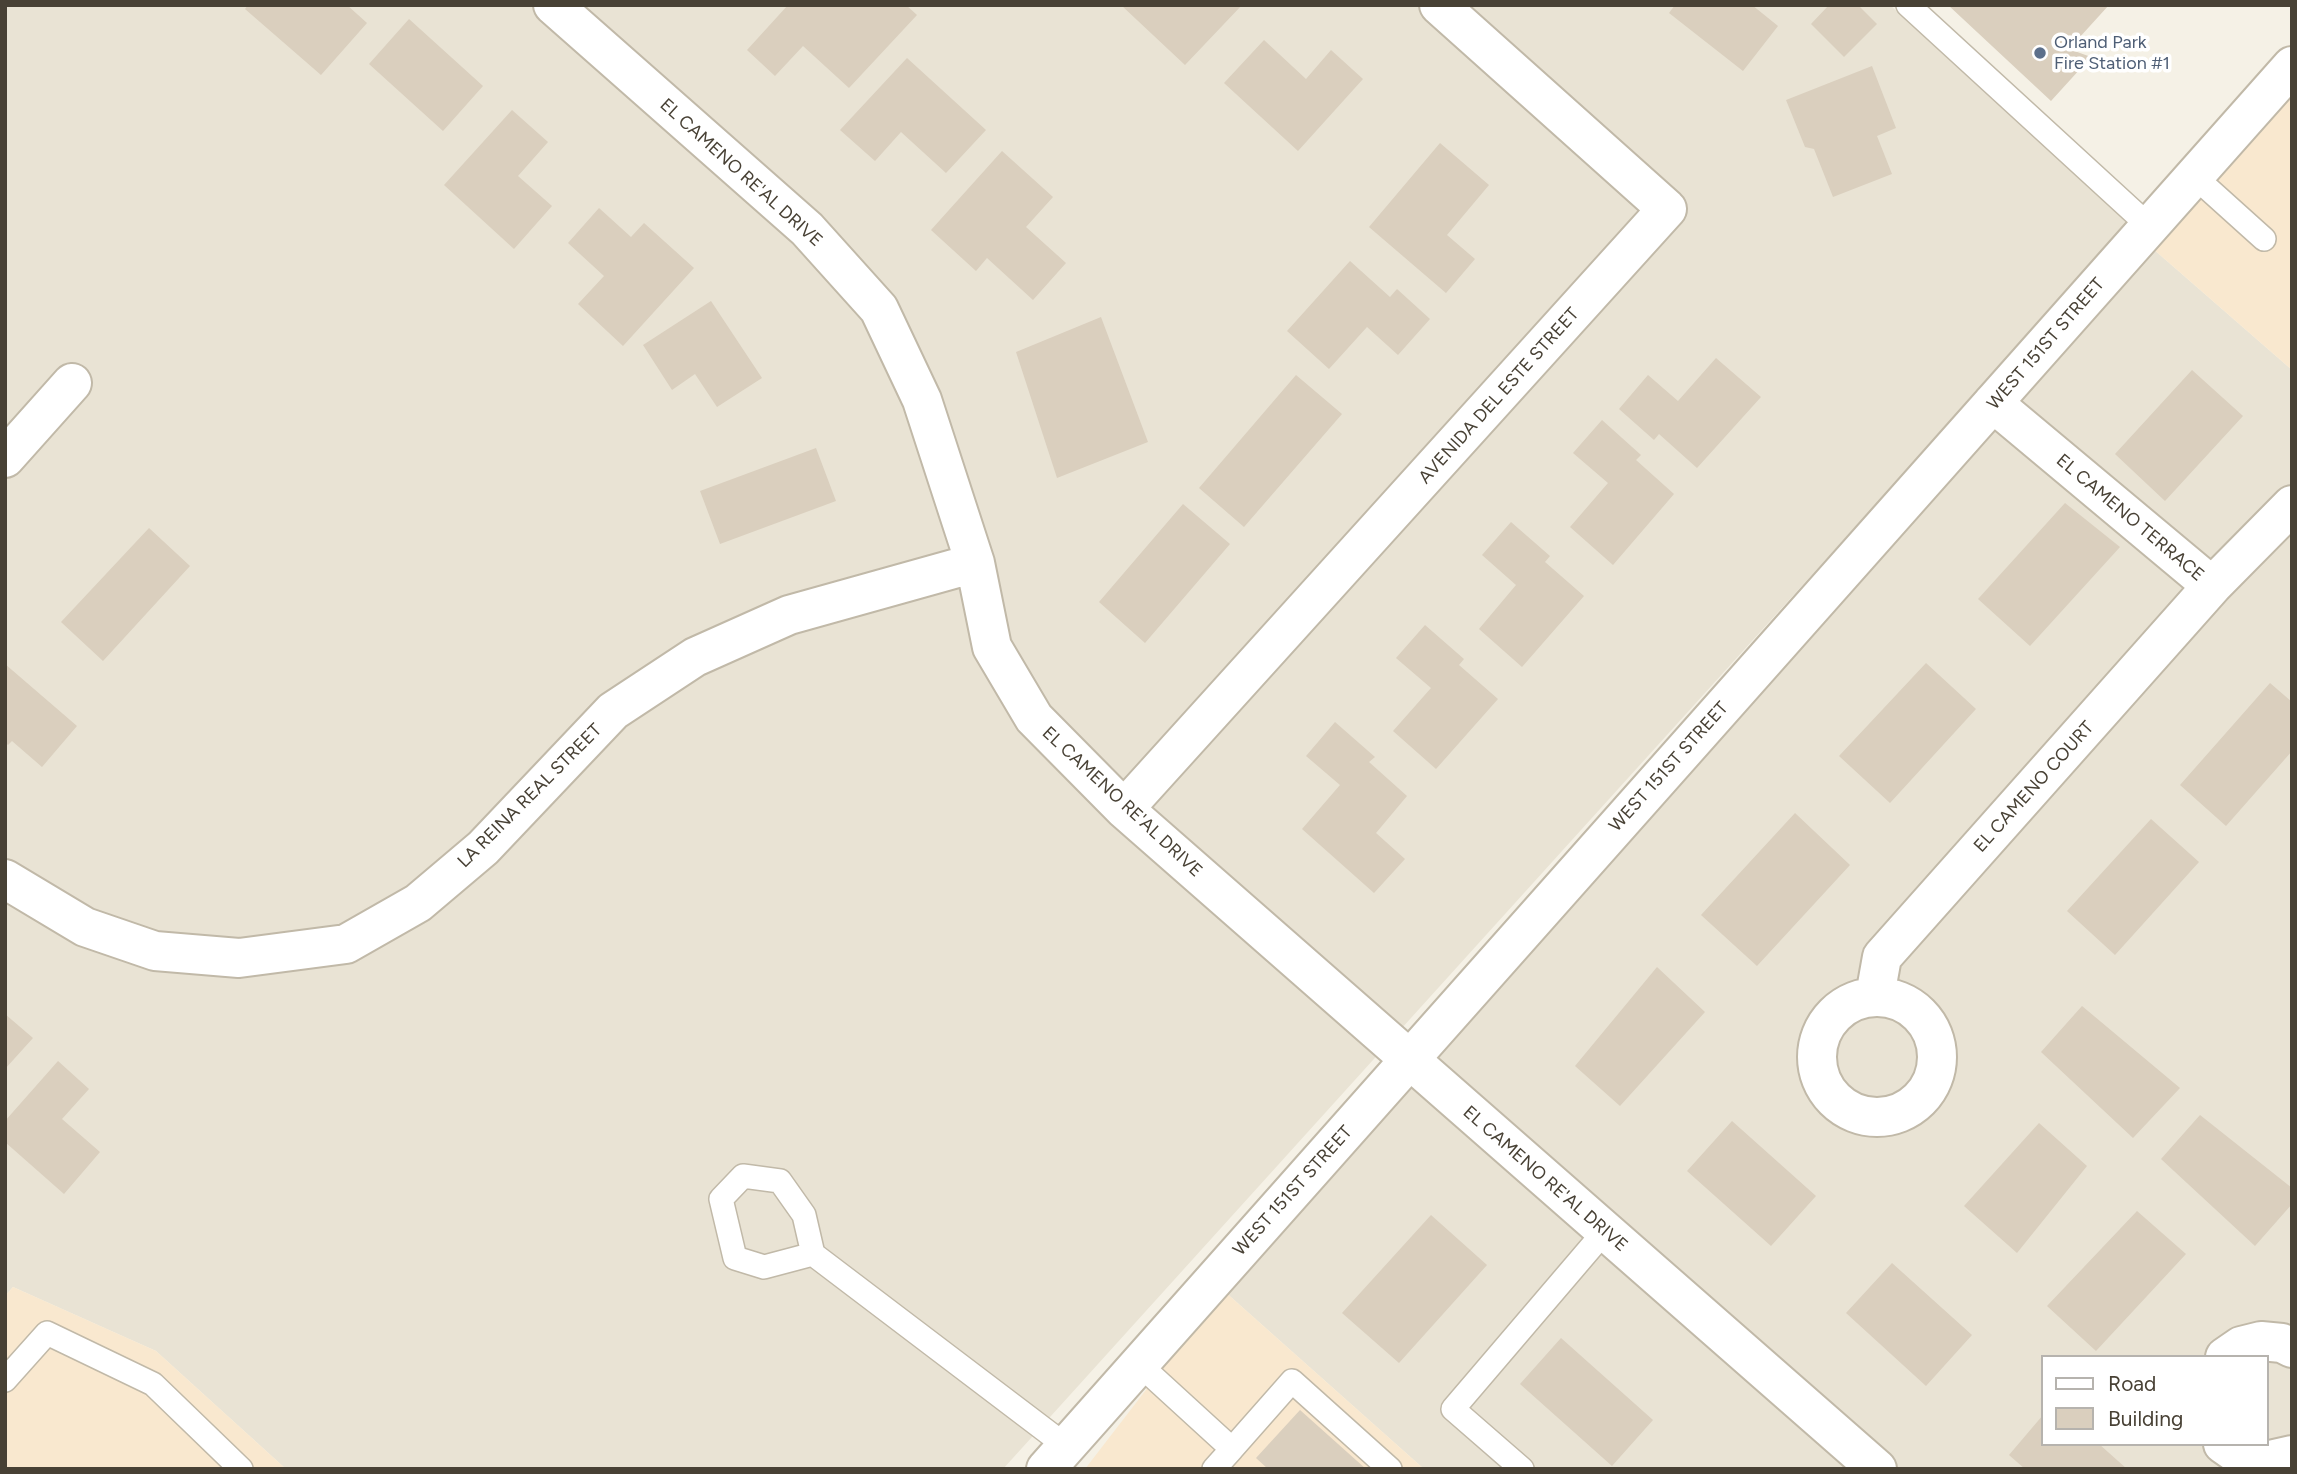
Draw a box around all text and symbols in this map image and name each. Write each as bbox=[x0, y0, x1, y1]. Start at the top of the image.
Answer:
place label: Orland Park Fire Station #1 bbox=[2054, 32, 2170, 74]
marker: Orland Park Fire Station #1 bbox=[2032, 45, 2048, 61]
street label: EL CAMENO RE'AL DRIVE bbox=[655, 94, 827, 252]
street label: WEST 151ST STREET bbox=[1983, 274, 2109, 414]
street label: AVENIDA DEL ESTE STREET bbox=[1414, 304, 1584, 488]
street label: EL CAMENO TERRACE bbox=[2052, 450, 2208, 586]
street label: WEST 151ST STREET bbox=[1605, 698, 1733, 836]
street label: EL CAMENO COURT bbox=[1970, 717, 2098, 857]
street label: LA REINA REAL STREET bbox=[453, 719, 607, 873]
street label: EL CAMENO RE'AL DRIVE bbox=[1037, 722, 1207, 882]
street label: EL CAMENO RE'AL DRIVE bbox=[1458, 1102, 1632, 1256]
street label: WEST 151ST STREET bbox=[1229, 1122, 1357, 1260]
legend bbox=[2042, 1355, 2269, 1446]
text: Road bbox=[2108, 1371, 2156, 1396]
text: Building bbox=[2108, 1406, 2183, 1431]

